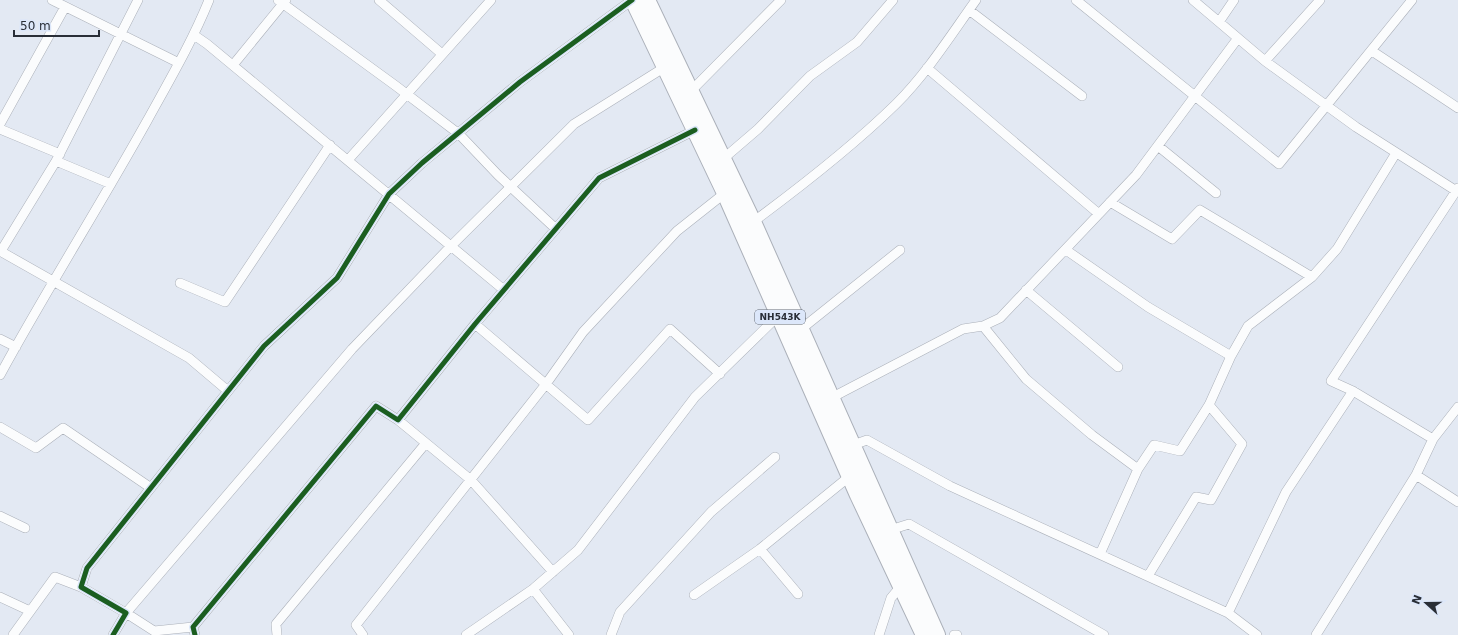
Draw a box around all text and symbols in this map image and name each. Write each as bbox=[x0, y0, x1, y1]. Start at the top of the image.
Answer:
scale bar bbox=[14, 12, 99, 38]
text: 50 m bbox=[20, 19, 51, 33]
road number: NH543K bbox=[755, 310, 805, 324]
north arrow bbox=[1406, 583, 1446, 623]
text: N bbox=[1409, 593, 1425, 606]

